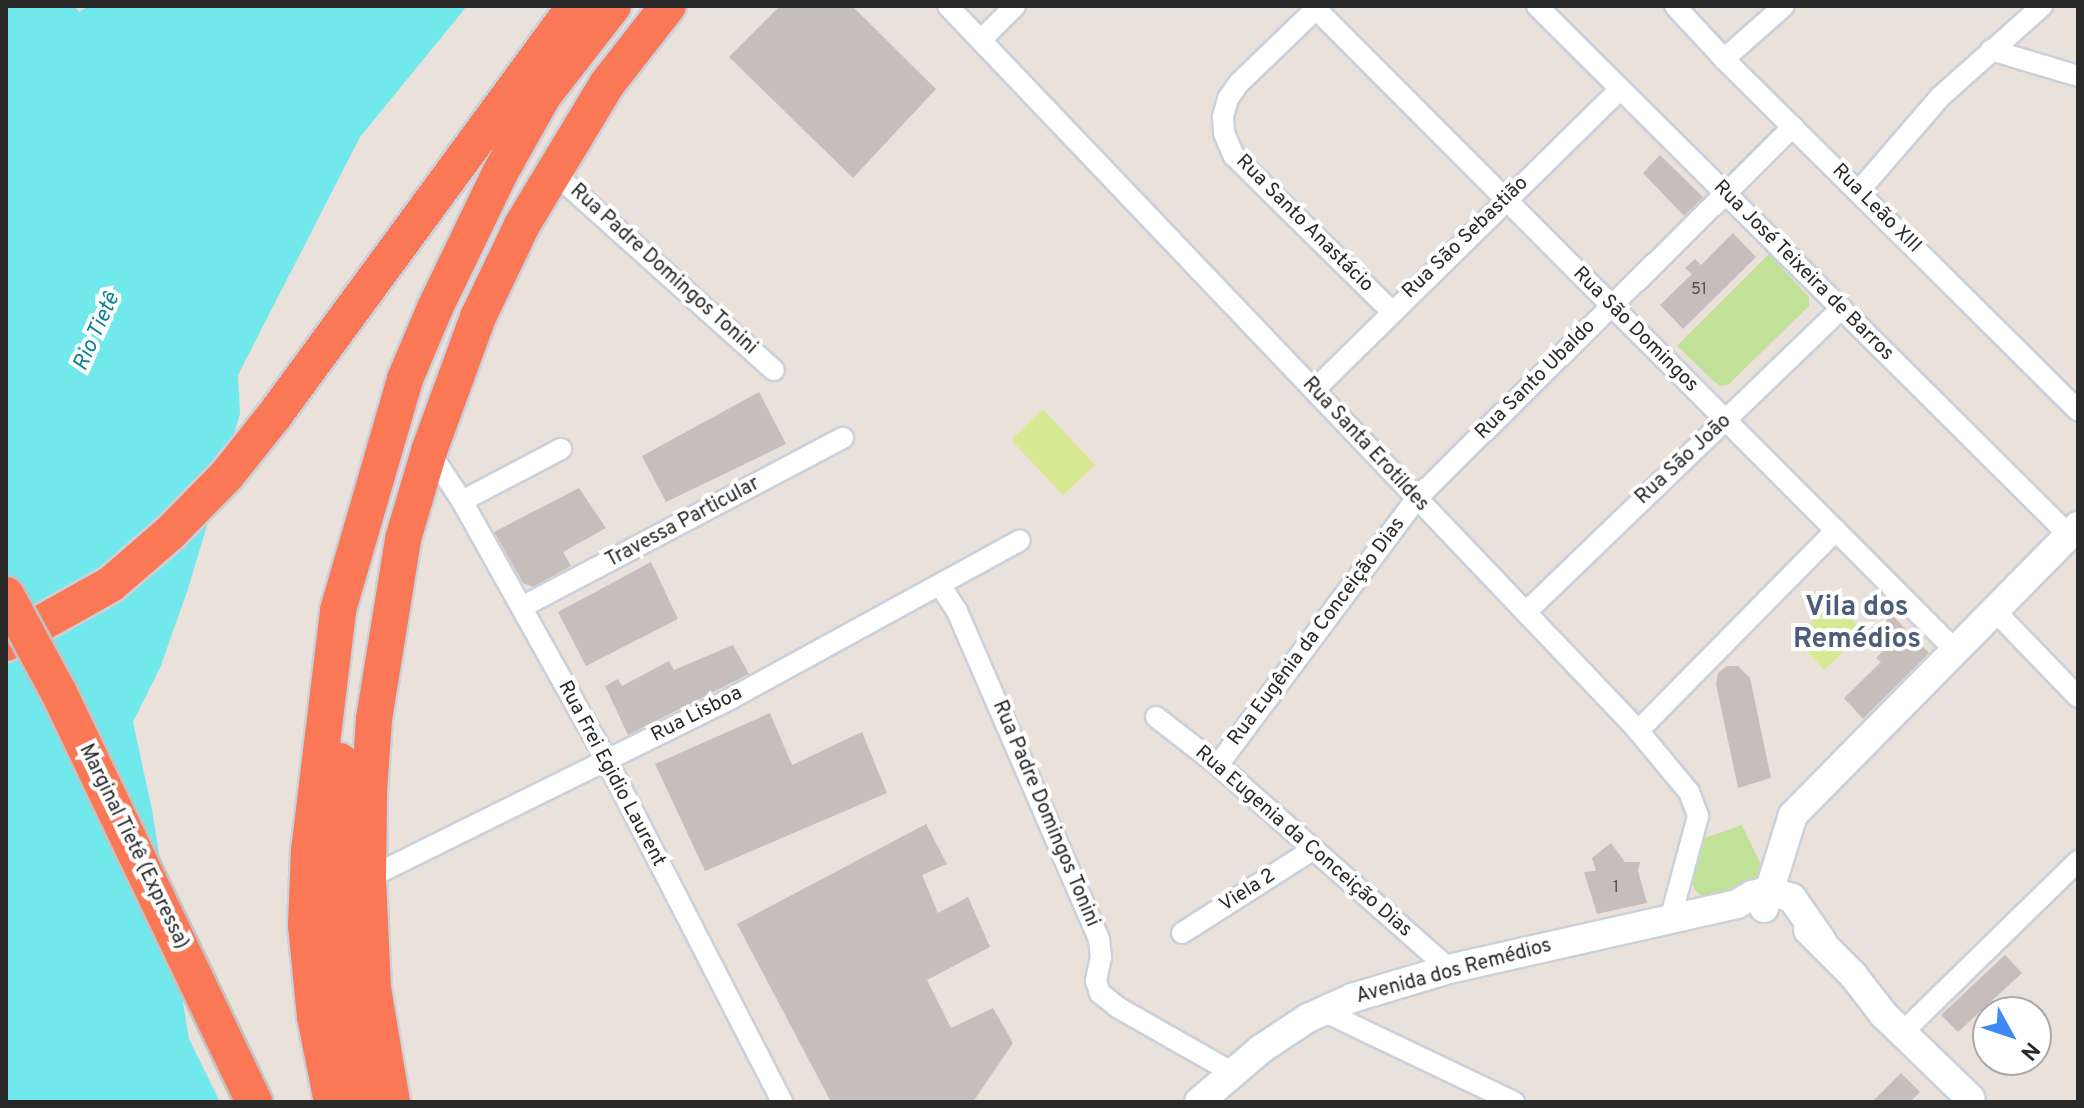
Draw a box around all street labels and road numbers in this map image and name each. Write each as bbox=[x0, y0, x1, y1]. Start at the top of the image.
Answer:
street label: Rua Santo Anastácio bbox=[1230, 150, 1378, 298]
street label: Rua Leão XIII bbox=[1826, 159, 1926, 259]
street label: Rua São Sebastião bbox=[1398, 172, 1534, 304]
street label: Rua José Teixeira de Barros bbox=[1708, 176, 1898, 366]
street label: Rua Padre Domingos Tonini bbox=[564, 179, 762, 361]
street label: Rua São Domingos bbox=[1567, 262, 1703, 398]
street label: Rua Santo Ubaldo bbox=[1471, 315, 1601, 445]
street label: Rua Santa Erotildes bbox=[1297, 373, 1433, 517]
street label: Rua São João bbox=[1631, 410, 1737, 510]
street label: Travessa Particular bbox=[602, 472, 764, 574]
street label: Rua Eugênia da Conceição Dias bbox=[1223, 513, 1411, 751]
street label: Rua Frei Egidio Laurent bbox=[552, 677, 670, 871]
street label: Rua Lisboa bbox=[648, 682, 746, 748]
street label: Rua Padre Domingos Tonini bbox=[986, 697, 1104, 931]
street label: Marginal Tietê (Expressa) bbox=[73, 740, 193, 954]
street label: Rua Eugenia da Conceição Dias bbox=[1190, 741, 1416, 943]
street label: Viela 2 bbox=[1216, 864, 1280, 918]
street label: Avenida dos Remédios bbox=[1354, 934, 1554, 1010]

